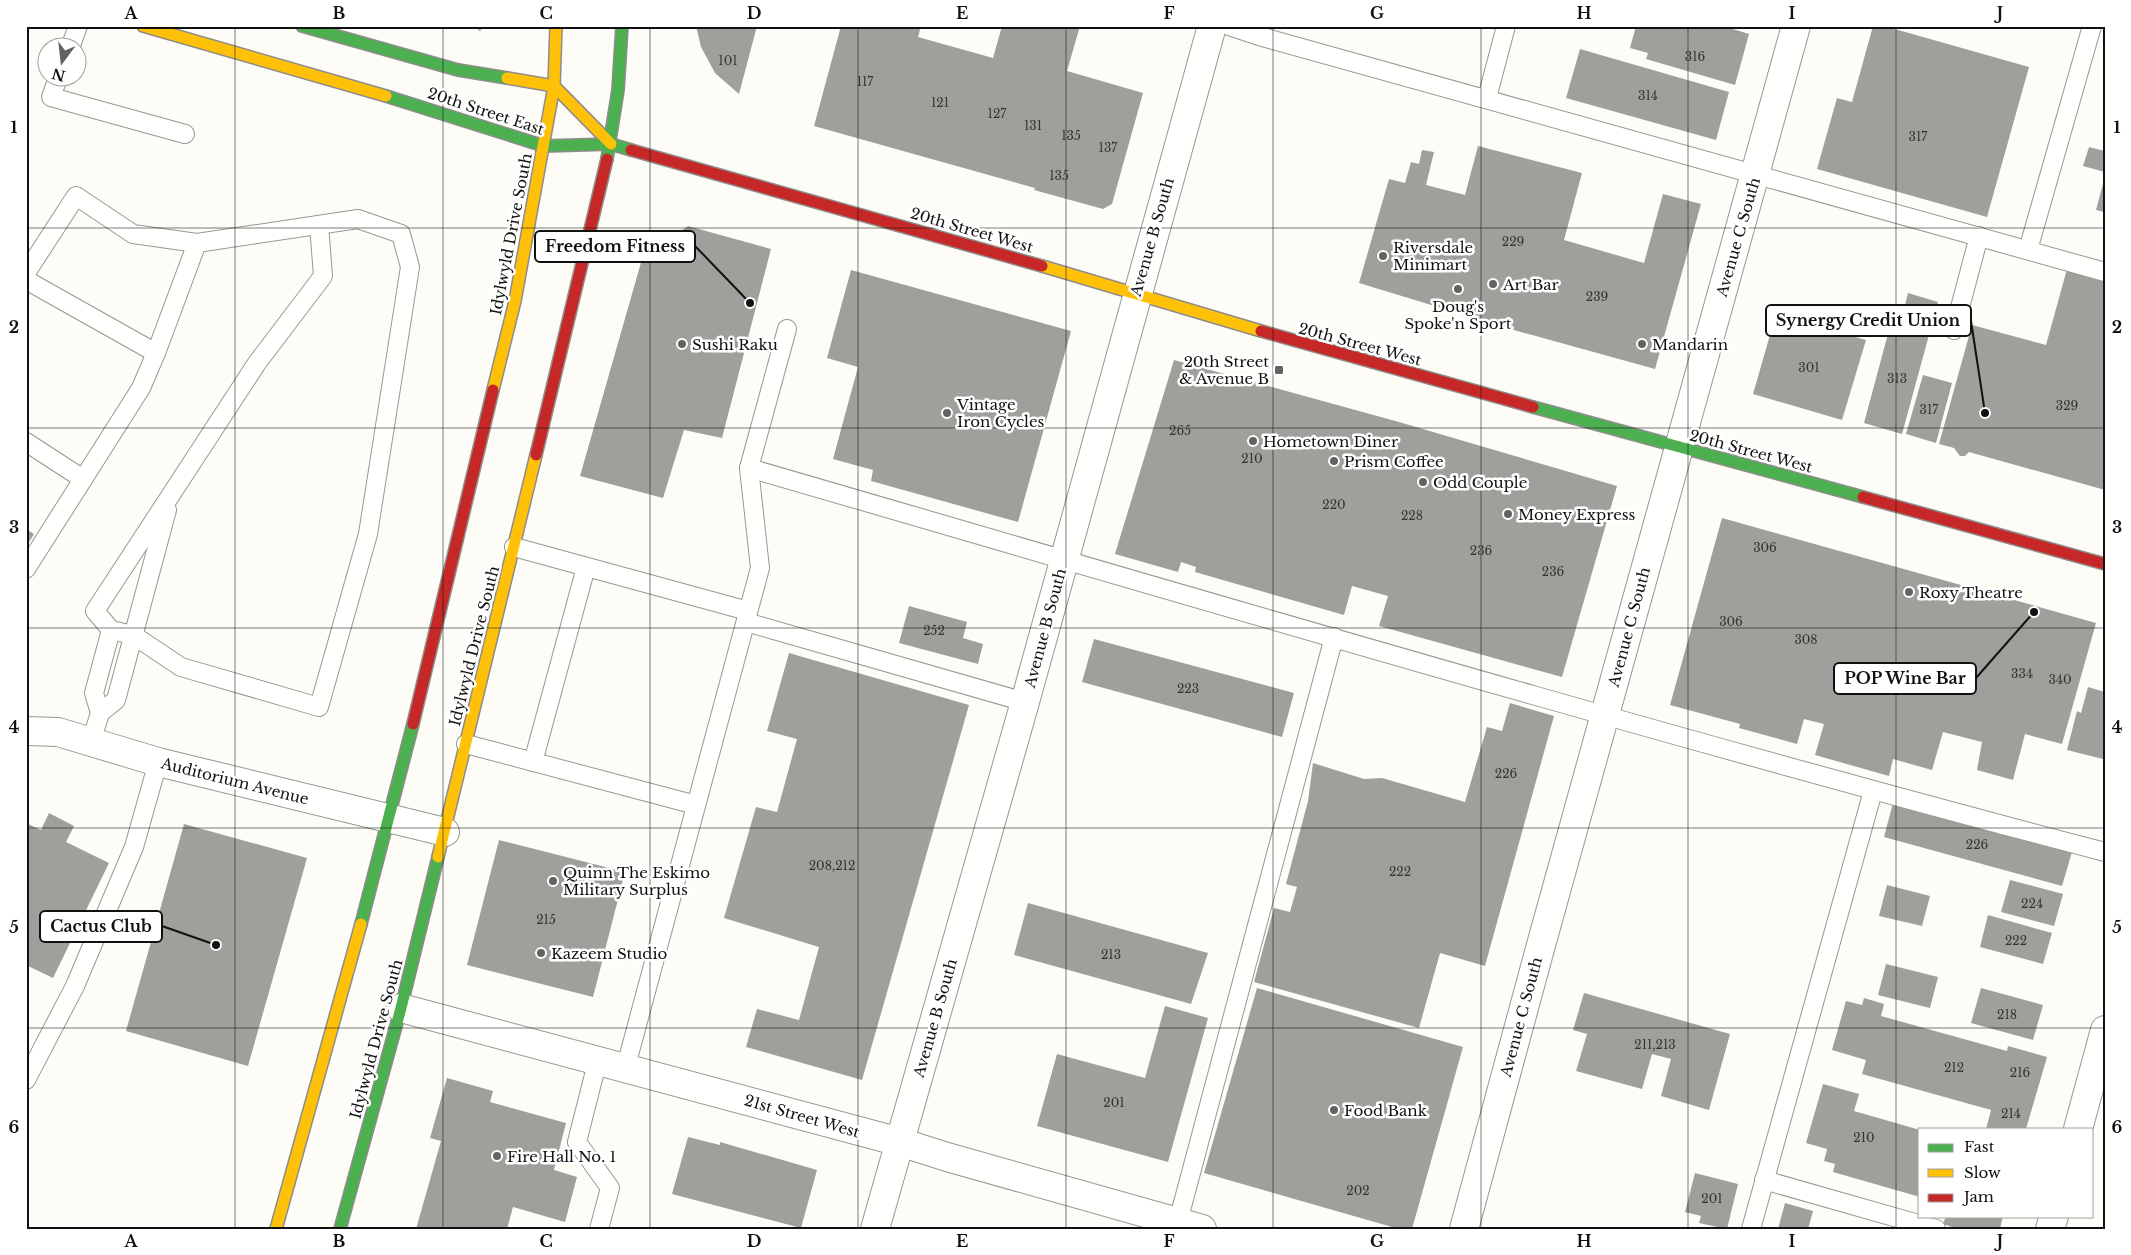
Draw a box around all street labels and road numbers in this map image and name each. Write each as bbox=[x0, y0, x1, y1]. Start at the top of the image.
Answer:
street label: 20th Street East bbox=[425, 83, 547, 139]
street label: Idylwyld Drive South bbox=[486, 152, 536, 316]
street label: Avenue B South bbox=[1126, 175, 1178, 300]
street label: Avenue C South bbox=[1712, 175, 1764, 300]
street label: 20th Street West bbox=[909, 203, 1036, 257]
street label: 20th Street West bbox=[1296, 318, 1424, 370]
street label: 20th Street West bbox=[1687, 425, 1815, 477]
street label: Idylwyld Drive South bbox=[445, 564, 503, 728]
street label: Avenue C South bbox=[1604, 565, 1654, 690]
street label: Avenue B South bbox=[1020, 566, 1070, 691]
street label: Auditorium Avenue bbox=[158, 753, 311, 809]
street label: Avenue C South bbox=[1496, 955, 1546, 1080]
street label: Avenue B South bbox=[909, 956, 961, 1081]
street label: Idylwyld Drive South bbox=[346, 957, 406, 1121]
street label: 21st Street West bbox=[742, 1090, 862, 1142]

